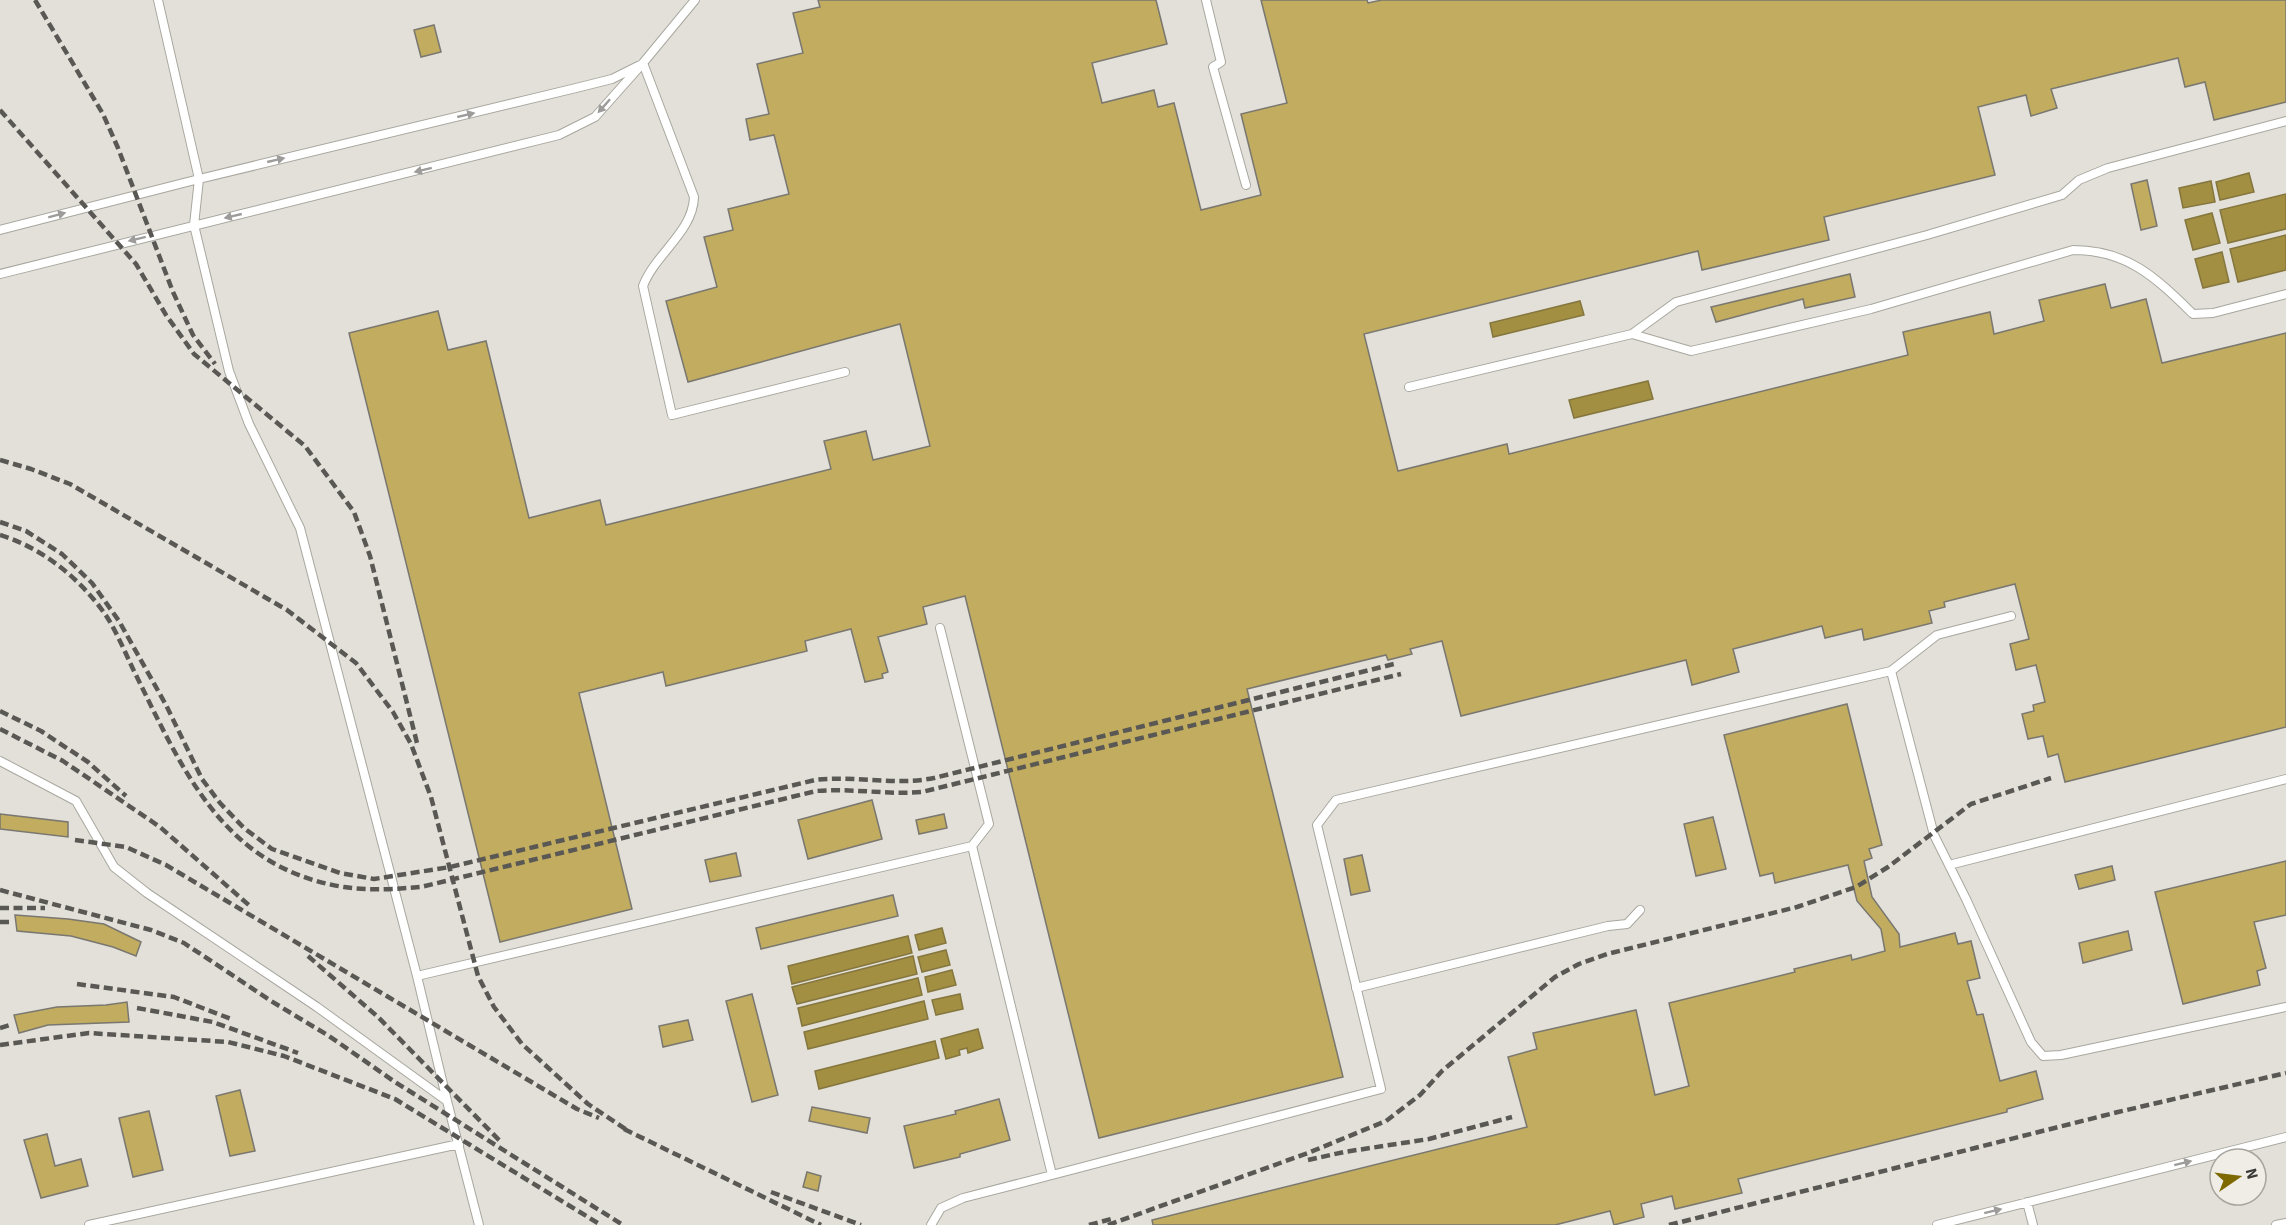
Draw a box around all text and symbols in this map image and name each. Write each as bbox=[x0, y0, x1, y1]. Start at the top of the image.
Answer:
one-way arrow bbox=[598, 98, 611, 113]
one-way arrow bbox=[457, 109, 475, 119]
one-way arrow bbox=[267, 155, 285, 165]
one-way arrow bbox=[414, 165, 432, 175]
one-way arrow bbox=[48, 210, 66, 219]
one-way arrow bbox=[224, 211, 243, 221]
one-way arrow bbox=[128, 235, 146, 244]
north arrow bbox=[2208, 1147, 2268, 1207]
one-way arrow bbox=[2173, 1158, 2192, 1168]
text: N bbox=[2240, 1166, 2264, 1181]
one-way arrow bbox=[1984, 1205, 2003, 1215]

